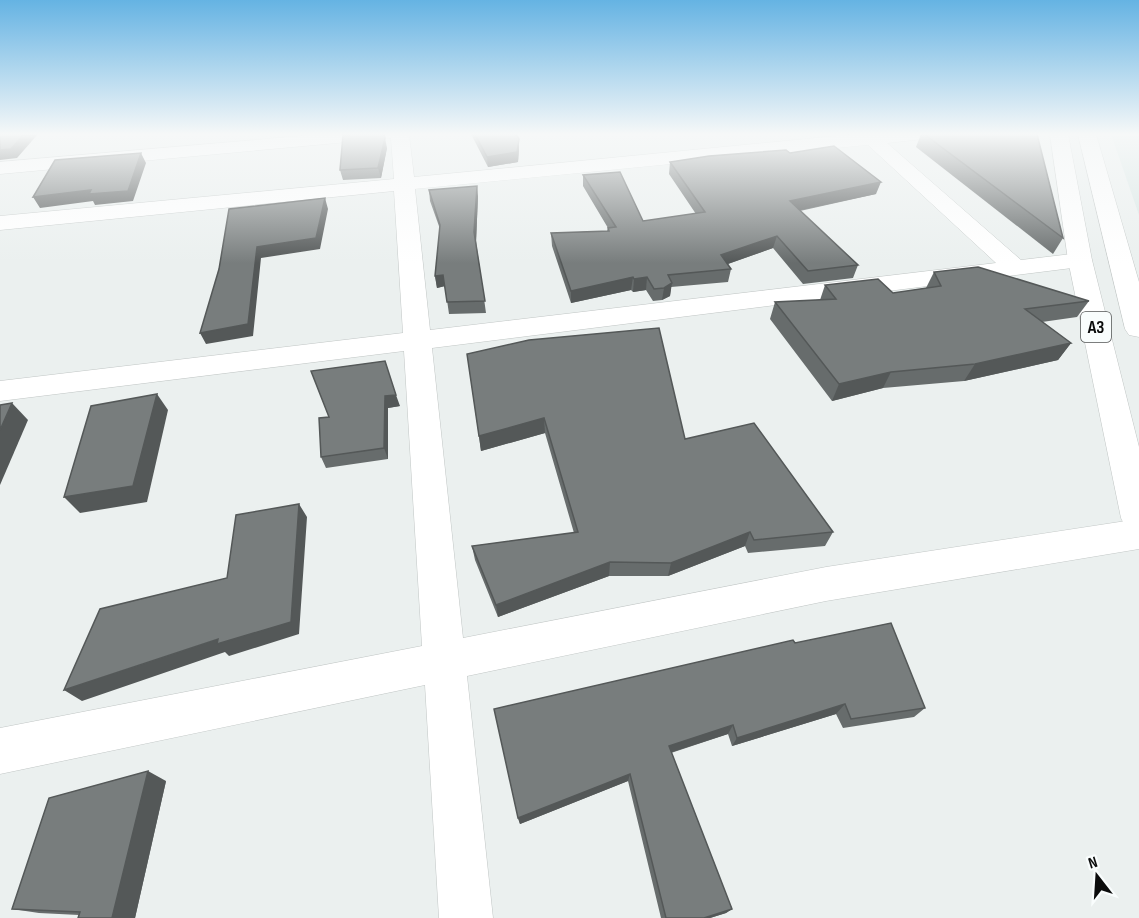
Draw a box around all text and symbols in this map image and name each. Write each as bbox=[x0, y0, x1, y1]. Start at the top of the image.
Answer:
road number: A3 bbox=[1081, 312, 1111, 342]
north arrow bbox=[1067, 846, 1127, 906]
text: N bbox=[1086, 853, 1100, 873]

